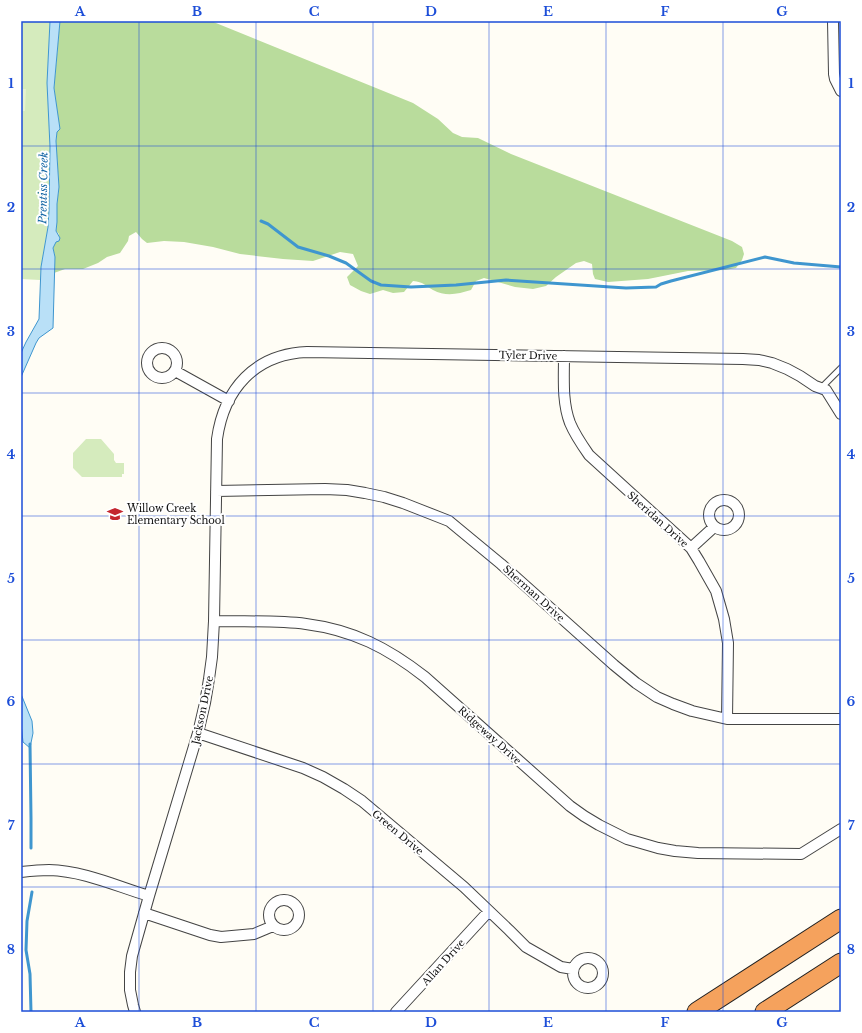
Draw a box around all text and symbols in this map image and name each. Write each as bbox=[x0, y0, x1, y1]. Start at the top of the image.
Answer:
text: A bbox=[74, 3, 86, 20]
text: B bbox=[192, 3, 202, 20]
text: C bbox=[309, 3, 320, 20]
text: D bbox=[425, 3, 437, 20]
text: E bbox=[543, 3, 553, 20]
text: F bbox=[661, 3, 670, 20]
text: G bbox=[776, 3, 788, 20]
text: 1 bbox=[8, 75, 14, 92]
text: 1 bbox=[848, 75, 854, 92]
water label: Prentiss Creek bbox=[35, 152, 51, 225]
text: 2 bbox=[7, 199, 15, 216]
text: 2 bbox=[847, 199, 855, 216]
text: 3 bbox=[7, 323, 15, 340]
text: 3 bbox=[847, 323, 855, 340]
street label: Tyler Drive bbox=[499, 348, 558, 363]
text: 4 bbox=[7, 446, 16, 463]
text: 4 bbox=[847, 446, 856, 463]
street label: Sheridan Drive bbox=[624, 488, 691, 550]
place label: Willow Creek Elementary School bbox=[126, 502, 225, 527]
school or university icon: Willow Creek Elementary School bbox=[106, 505, 124, 523]
street label: Sherman Drive bbox=[500, 562, 567, 625]
text: 5 bbox=[7, 570, 15, 587]
text: 5 bbox=[847, 570, 855, 587]
street label: Jackson Drive bbox=[188, 674, 216, 748]
text: 6 bbox=[7, 693, 16, 710]
text: 6 bbox=[847, 693, 856, 710]
street label: Ridgeway Drive bbox=[455, 703, 524, 767]
street label: Green Drive bbox=[369, 807, 426, 858]
text: 7 bbox=[8, 817, 15, 834]
text: 7 bbox=[848, 817, 855, 834]
street label: Allan Drive bbox=[418, 936, 468, 989]
text: 8 bbox=[7, 941, 15, 958]
text: 8 bbox=[847, 941, 855, 958]
text: A bbox=[74, 1014, 86, 1031]
text: B bbox=[192, 1014, 202, 1031]
text: C bbox=[309, 1014, 320, 1031]
text: D bbox=[425, 1014, 437, 1031]
text: E bbox=[543, 1014, 553, 1031]
text: F bbox=[661, 1014, 670, 1031]
text: G bbox=[776, 1014, 788, 1031]

